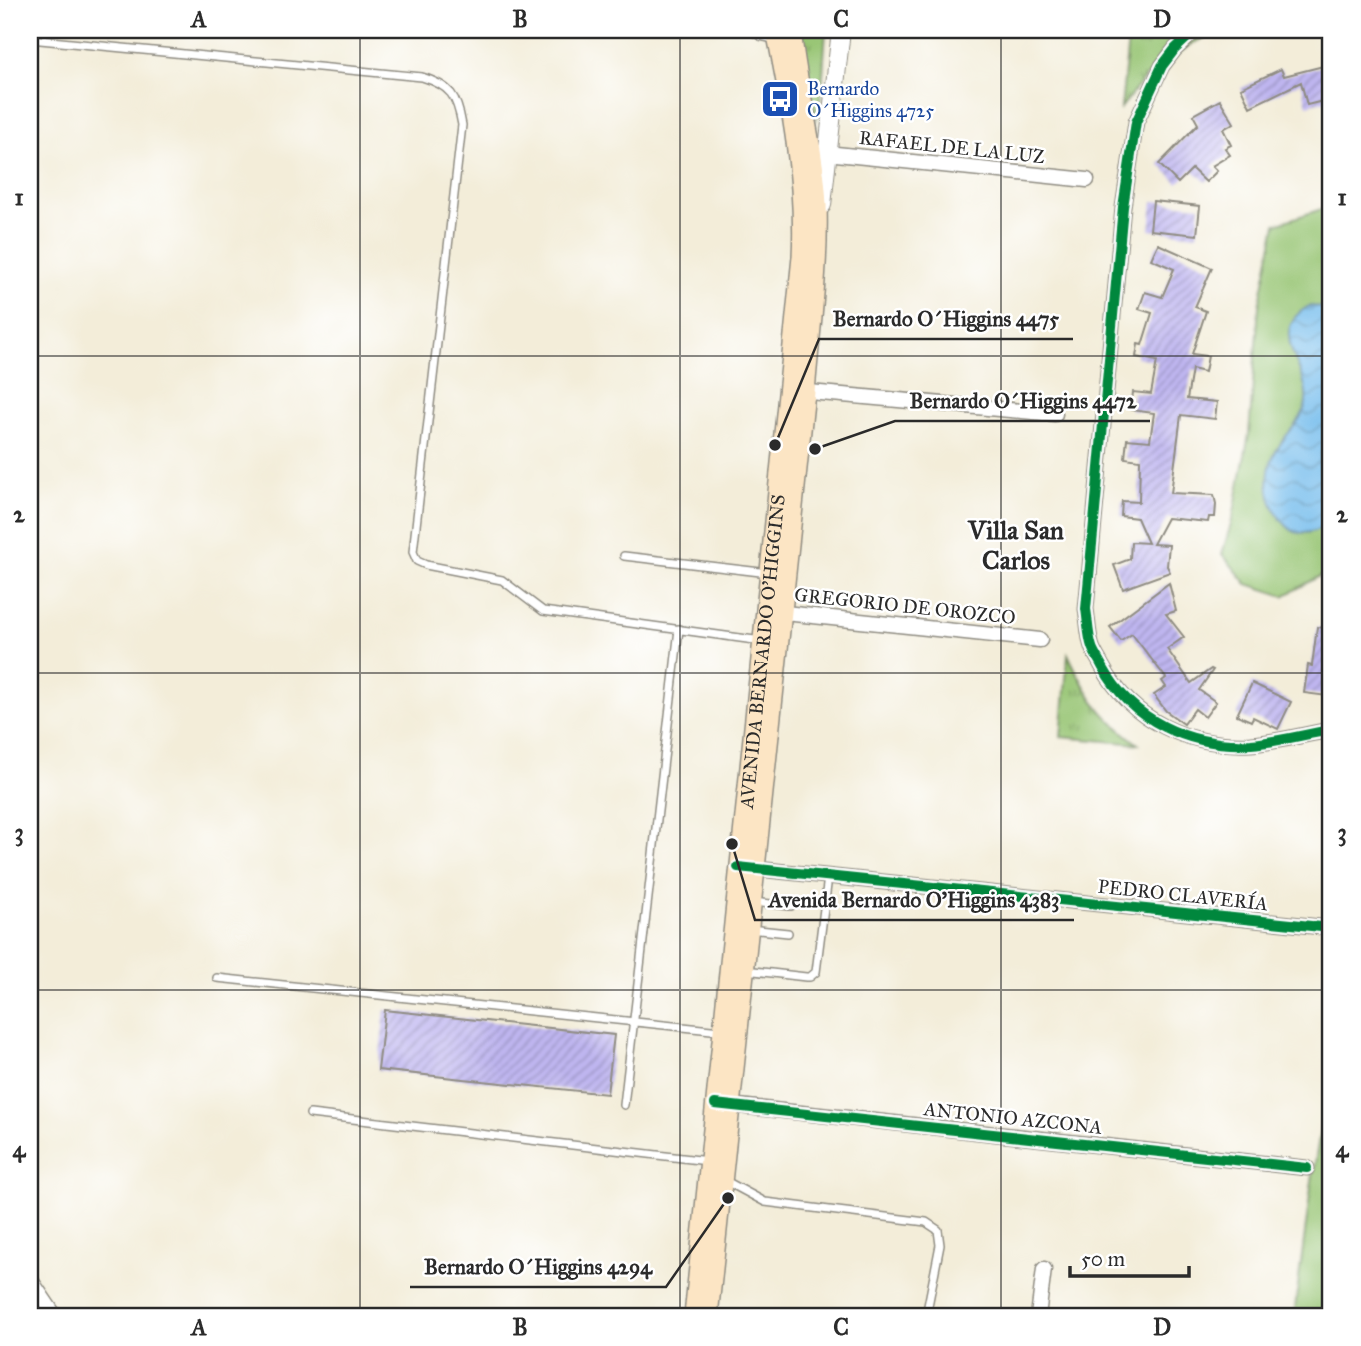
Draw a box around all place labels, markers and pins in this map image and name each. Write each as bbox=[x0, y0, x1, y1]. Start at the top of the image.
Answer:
place label: Bernardo O´Higgins 4725 bbox=[807, 77, 934, 123]
bus stop icon: Bernardo O´Higgins 4725 bbox=[759, 78, 801, 120]
callout: Bernardo O´Higgins 4475 bbox=[819, 297, 1073, 339]
callout: Bernardo O´Higgins 4472 bbox=[895, 379, 1150, 421]
callout: Avenida Bernardo O'Higgins 4383 bbox=[755, 878, 1074, 920]
callout: Bernardo O´Higgins 4294 bbox=[410, 1245, 666, 1287]

